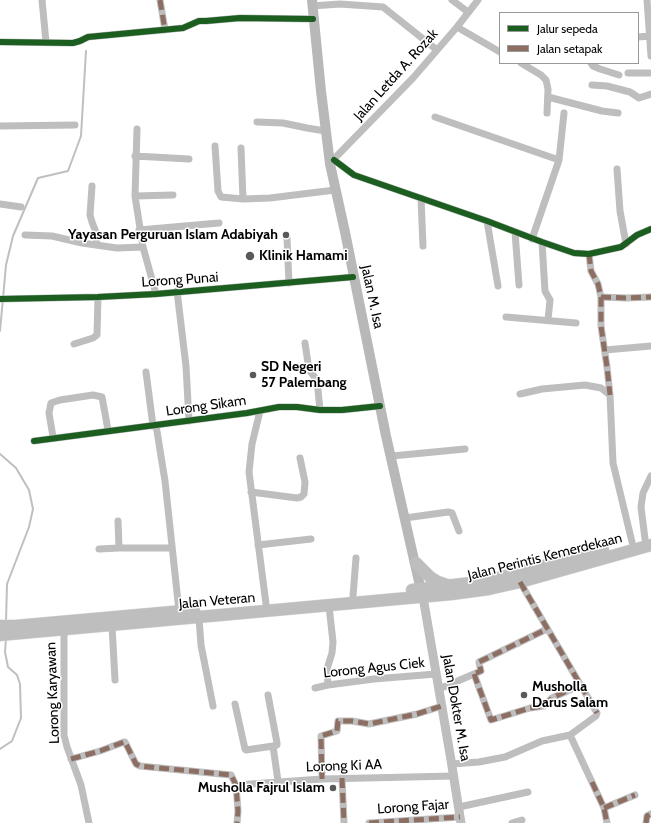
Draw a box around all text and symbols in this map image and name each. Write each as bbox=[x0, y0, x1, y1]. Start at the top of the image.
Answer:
legend bbox=[499, 12, 639, 64]
text: Jalur sepeda bbox=[537, 21, 598, 36]
street label: Jalan Letda A. Rozak bbox=[350, 26, 442, 124]
text: Jalan setapak bbox=[537, 41, 602, 56]
place label: Yayasan Perguruan Islam Adabiyah bbox=[68, 227, 278, 243]
marker: Yayasan Perguruan Islam Adabiyah bbox=[281, 230, 291, 240]
place label: Klinik Hamami bbox=[259, 248, 348, 264]
marker: Klinik Hamami bbox=[244, 250, 256, 262]
street label: Jalan M. Isa bbox=[357, 264, 387, 330]
street label: Lorong Punai bbox=[141, 269, 219, 291]
place label: SD Negeri 57 Palembang bbox=[261, 359, 347, 392]
marker: SD Negeri 57 Palembang bbox=[248, 370, 258, 380]
street label: Lorong Sikam bbox=[165, 392, 247, 420]
street label: Jalan Perintis Kemerdekaan bbox=[466, 530, 624, 584]
street label: Jalan Veteran bbox=[178, 589, 256, 613]
street label: Lorong Karyawan bbox=[43, 642, 63, 744]
street label: Jalan Dokter M. Isa bbox=[438, 653, 474, 763]
street label: Lorong Agus Ciek bbox=[323, 654, 425, 682]
place label: Musholla Darus Salam bbox=[532, 679, 608, 712]
marker: Musholla Darus Salam bbox=[519, 690, 529, 700]
street label: Lorong Ki AA bbox=[306, 756, 382, 776]
place label: Musholla Fajrul Islam bbox=[198, 780, 325, 796]
marker: Musholla Fajrul Islam bbox=[328, 783, 338, 793]
street label: Lorong Fajar bbox=[377, 796, 449, 818]

